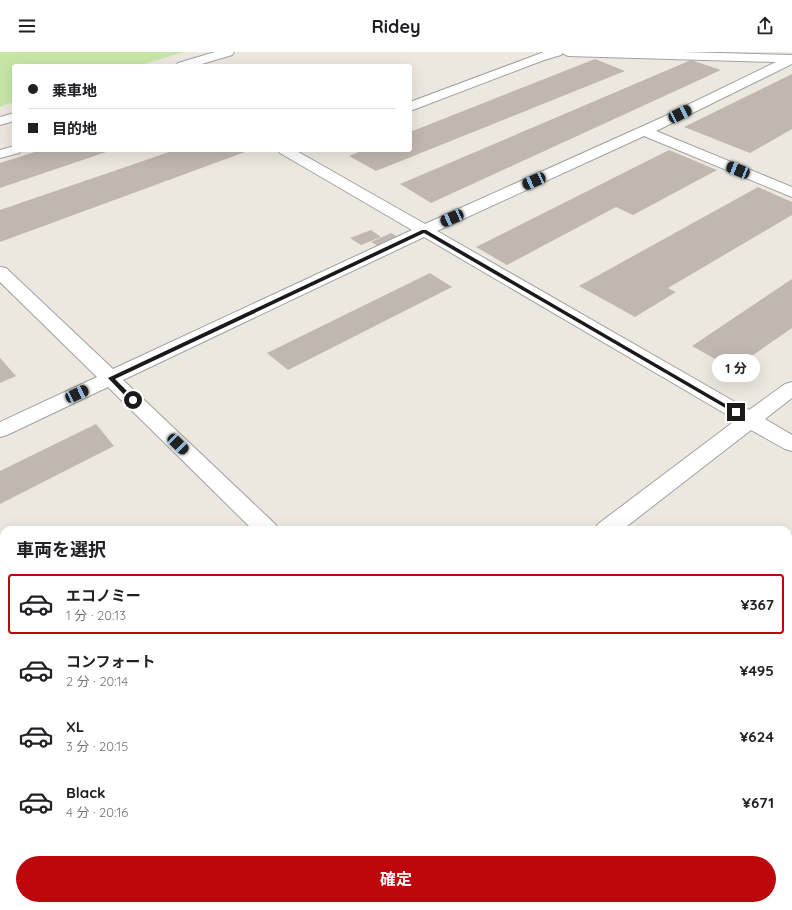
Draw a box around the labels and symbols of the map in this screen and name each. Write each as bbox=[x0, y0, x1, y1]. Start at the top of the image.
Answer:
car bbox=[667, 103, 693, 125]
car bbox=[725, 160, 751, 180]
car bbox=[521, 171, 547, 191]
car bbox=[439, 208, 465, 228]
callout: 1 分 bbox=[712, 354, 760, 382]
car bbox=[64, 383, 90, 405]
route start bbox=[124, 391, 142, 409]
route end bbox=[727, 403, 745, 421]
car bbox=[165, 431, 191, 457]

